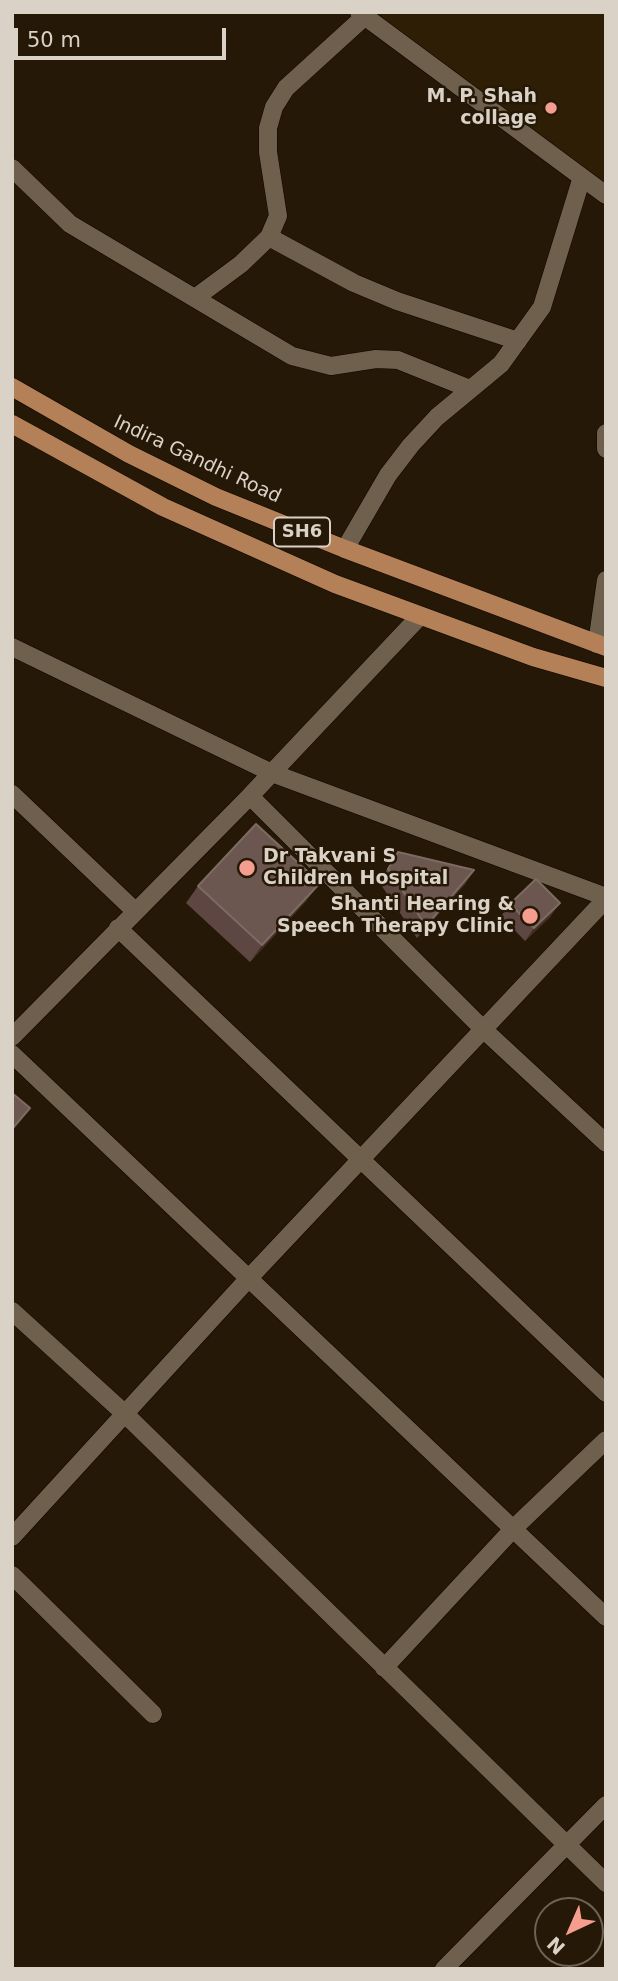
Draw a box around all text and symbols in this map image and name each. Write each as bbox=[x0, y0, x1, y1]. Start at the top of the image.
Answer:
scale bar bbox=[18, 14, 229, 58]
text: 50 m bbox=[27, 28, 81, 52]
place label: M. P. Shah collage bbox=[426, 86, 537, 130]
marker: M. P. Shah collage bbox=[543, 100, 559, 116]
street label: Indira Gandhi Road bbox=[110, 411, 284, 509]
road number: SH6 bbox=[274, 518, 330, 546]
place label: Dr Takvani S Children Hospital bbox=[263, 846, 448, 890]
marker: Dr Takvani S Children Hospital bbox=[237, 858, 257, 878]
place label: Shanti Hearing & Speech Therapy Clinic bbox=[277, 894, 514, 938]
marker: Shanti Hearing & Speech Therapy Clinic bbox=[520, 906, 540, 926]
north arrow bbox=[534, 1897, 604, 1967]
text: N bbox=[542, 1932, 569, 1959]

